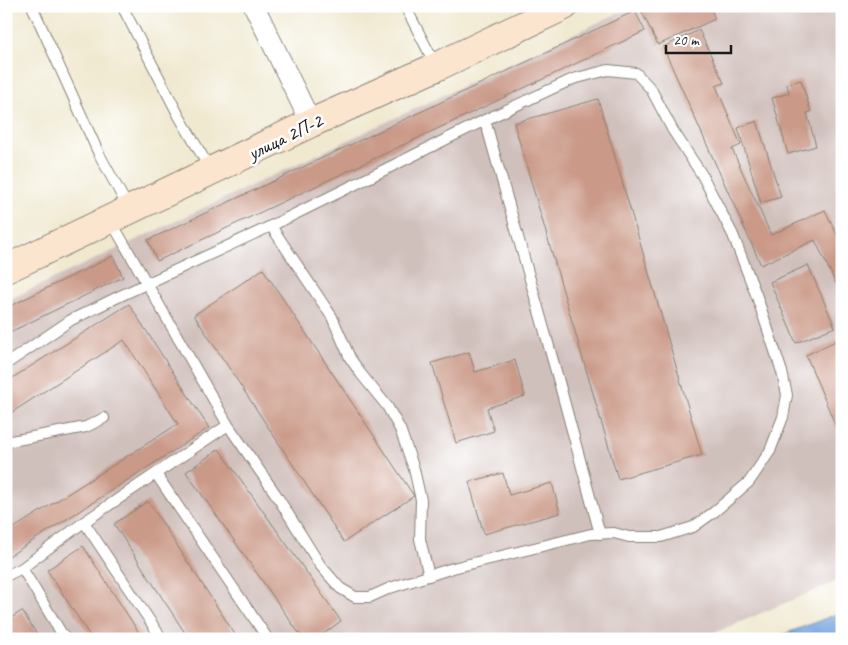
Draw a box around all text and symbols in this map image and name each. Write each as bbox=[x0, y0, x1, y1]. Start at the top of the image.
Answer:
scale bar bbox=[666, 22, 730, 54]
text: 20 m bbox=[673, 31, 700, 50]
street label: улица 2П-2 bbox=[243, 107, 328, 166]

